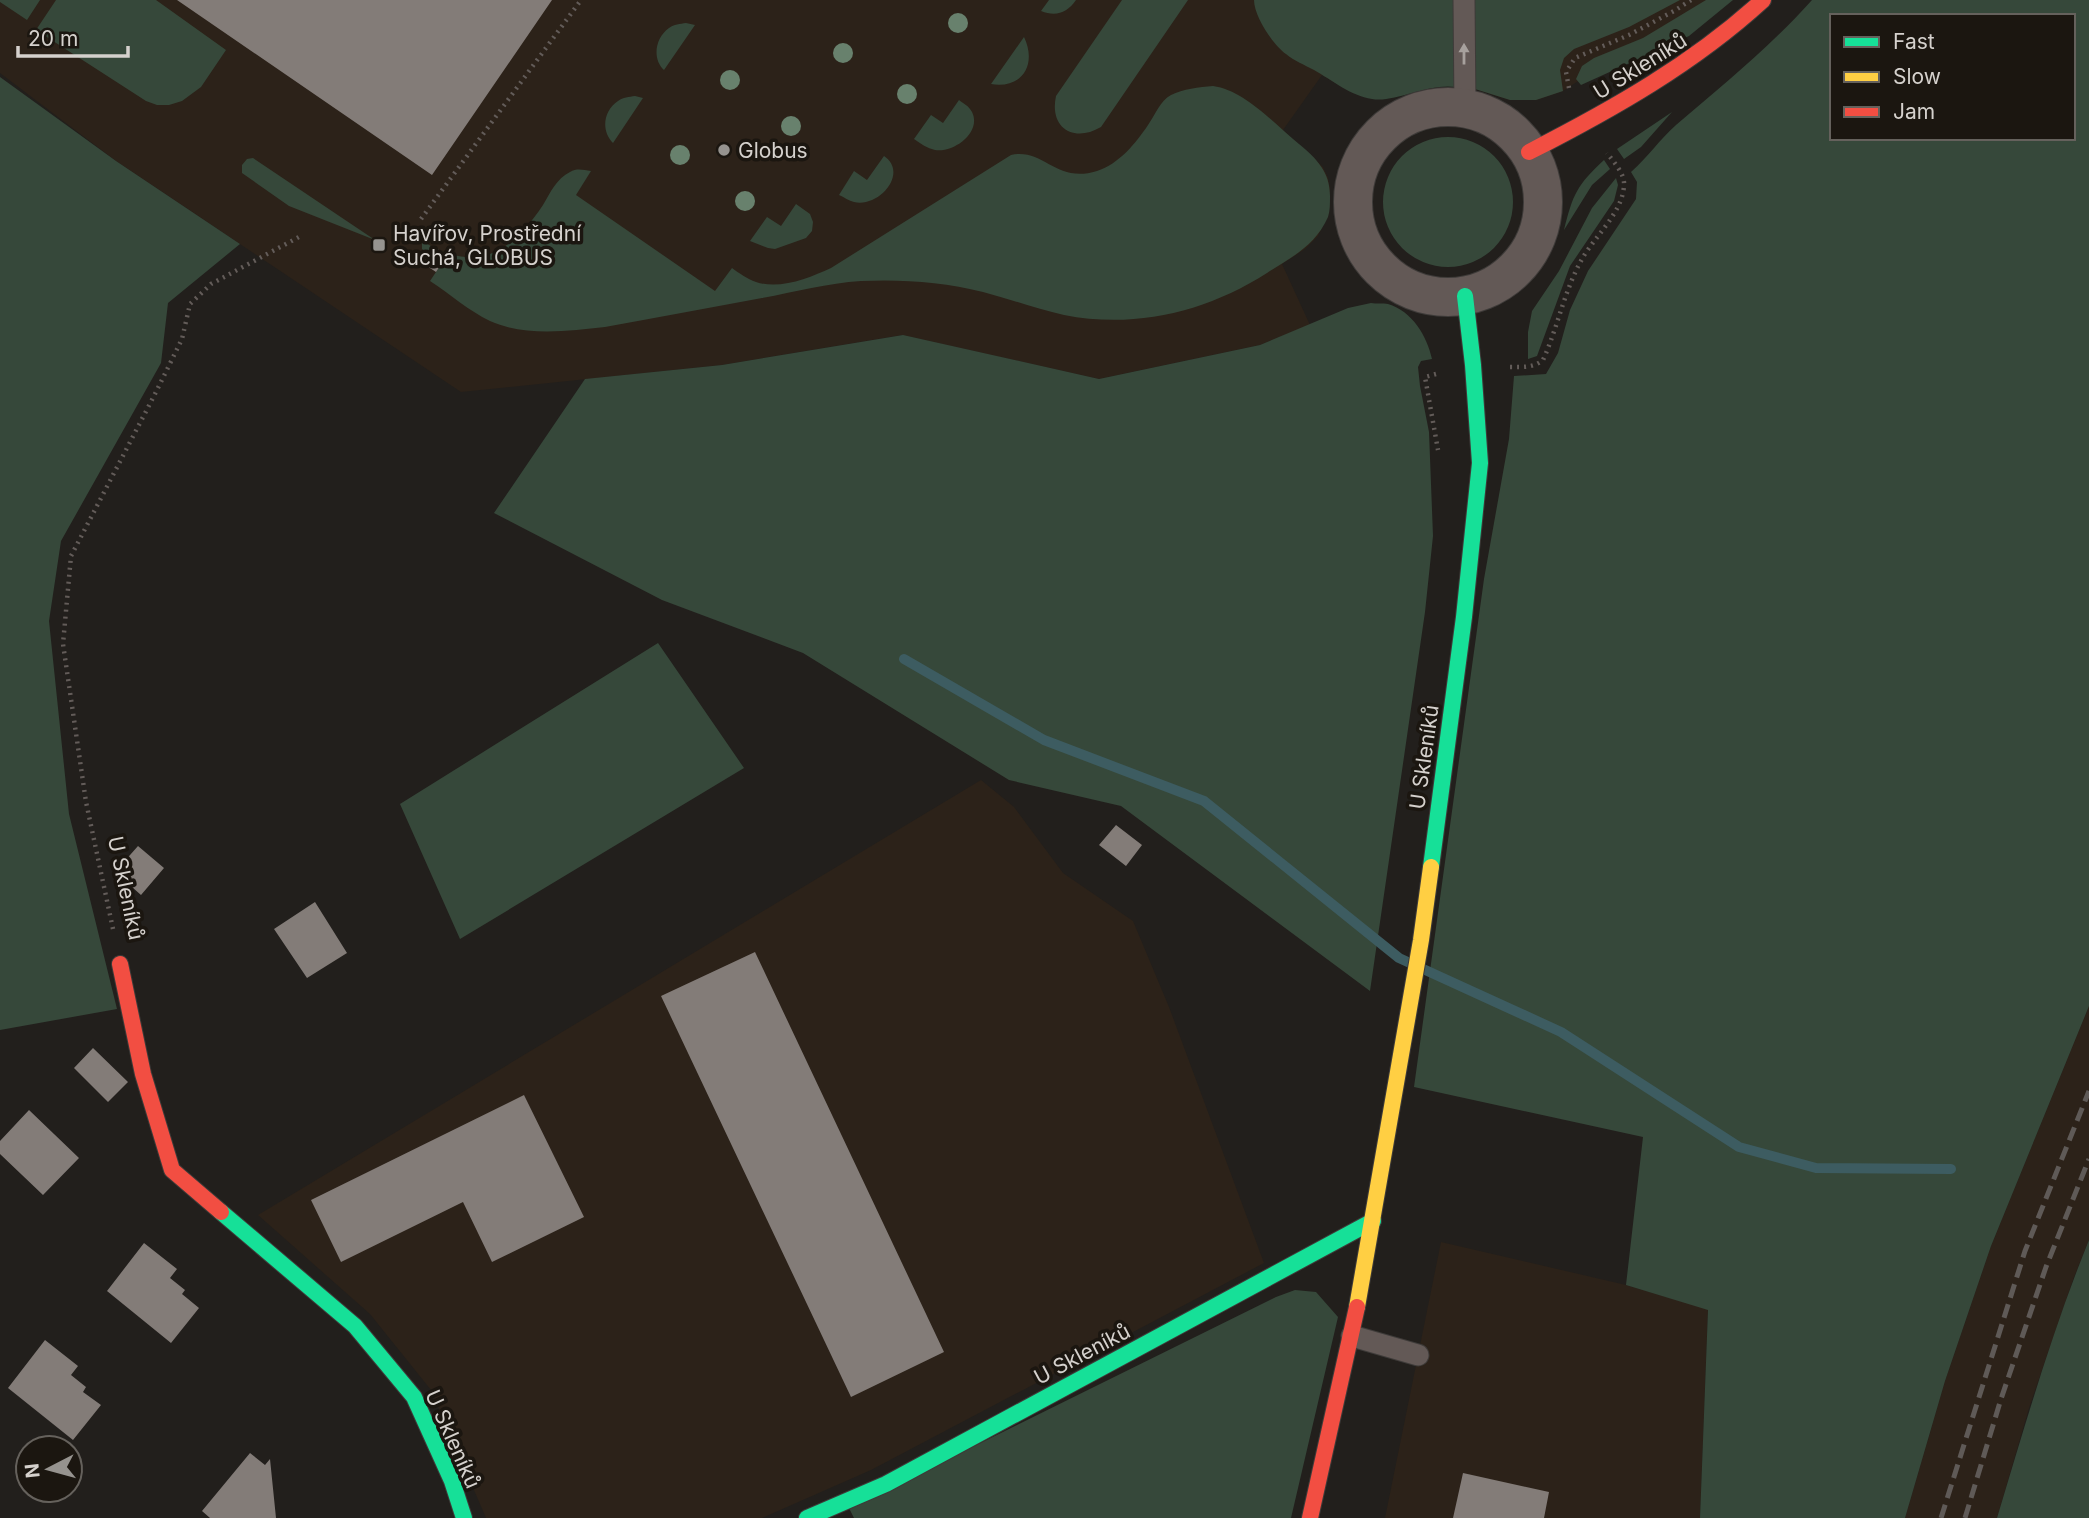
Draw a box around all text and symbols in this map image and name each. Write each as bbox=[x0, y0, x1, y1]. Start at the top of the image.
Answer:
scale bar bbox=[18, 14, 128, 58]
legend bbox=[1830, 14, 2075, 140]
text: 20 m bbox=[28, 26, 78, 51]
street label: U Skleníků bbox=[1589, 27, 1691, 105]
text: Fast bbox=[1893, 29, 1935, 54]
one-way arrow bbox=[1458, 43, 1470, 65]
text: Slow bbox=[1893, 64, 1941, 89]
text: Jam bbox=[1893, 99, 1935, 124]
place label: Globus bbox=[738, 138, 808, 163]
marker: Globus bbox=[716, 142, 732, 158]
place label: Havířov, Prostřední Suchá, GLOBUS bbox=[393, 221, 582, 270]
marker: Havířov, Prostřední Suchá, GLOBUS bbox=[371, 237, 387, 253]
street label: U Skleníků bbox=[1404, 703, 1444, 811]
street label: U Skleníků bbox=[103, 834, 149, 942]
street label: U Skleníků bbox=[1030, 1318, 1134, 1390]
street label: U Skleníků bbox=[420, 1386, 486, 1492]
north arrow bbox=[14, 1434, 84, 1504]
text: N bbox=[20, 1462, 45, 1479]

